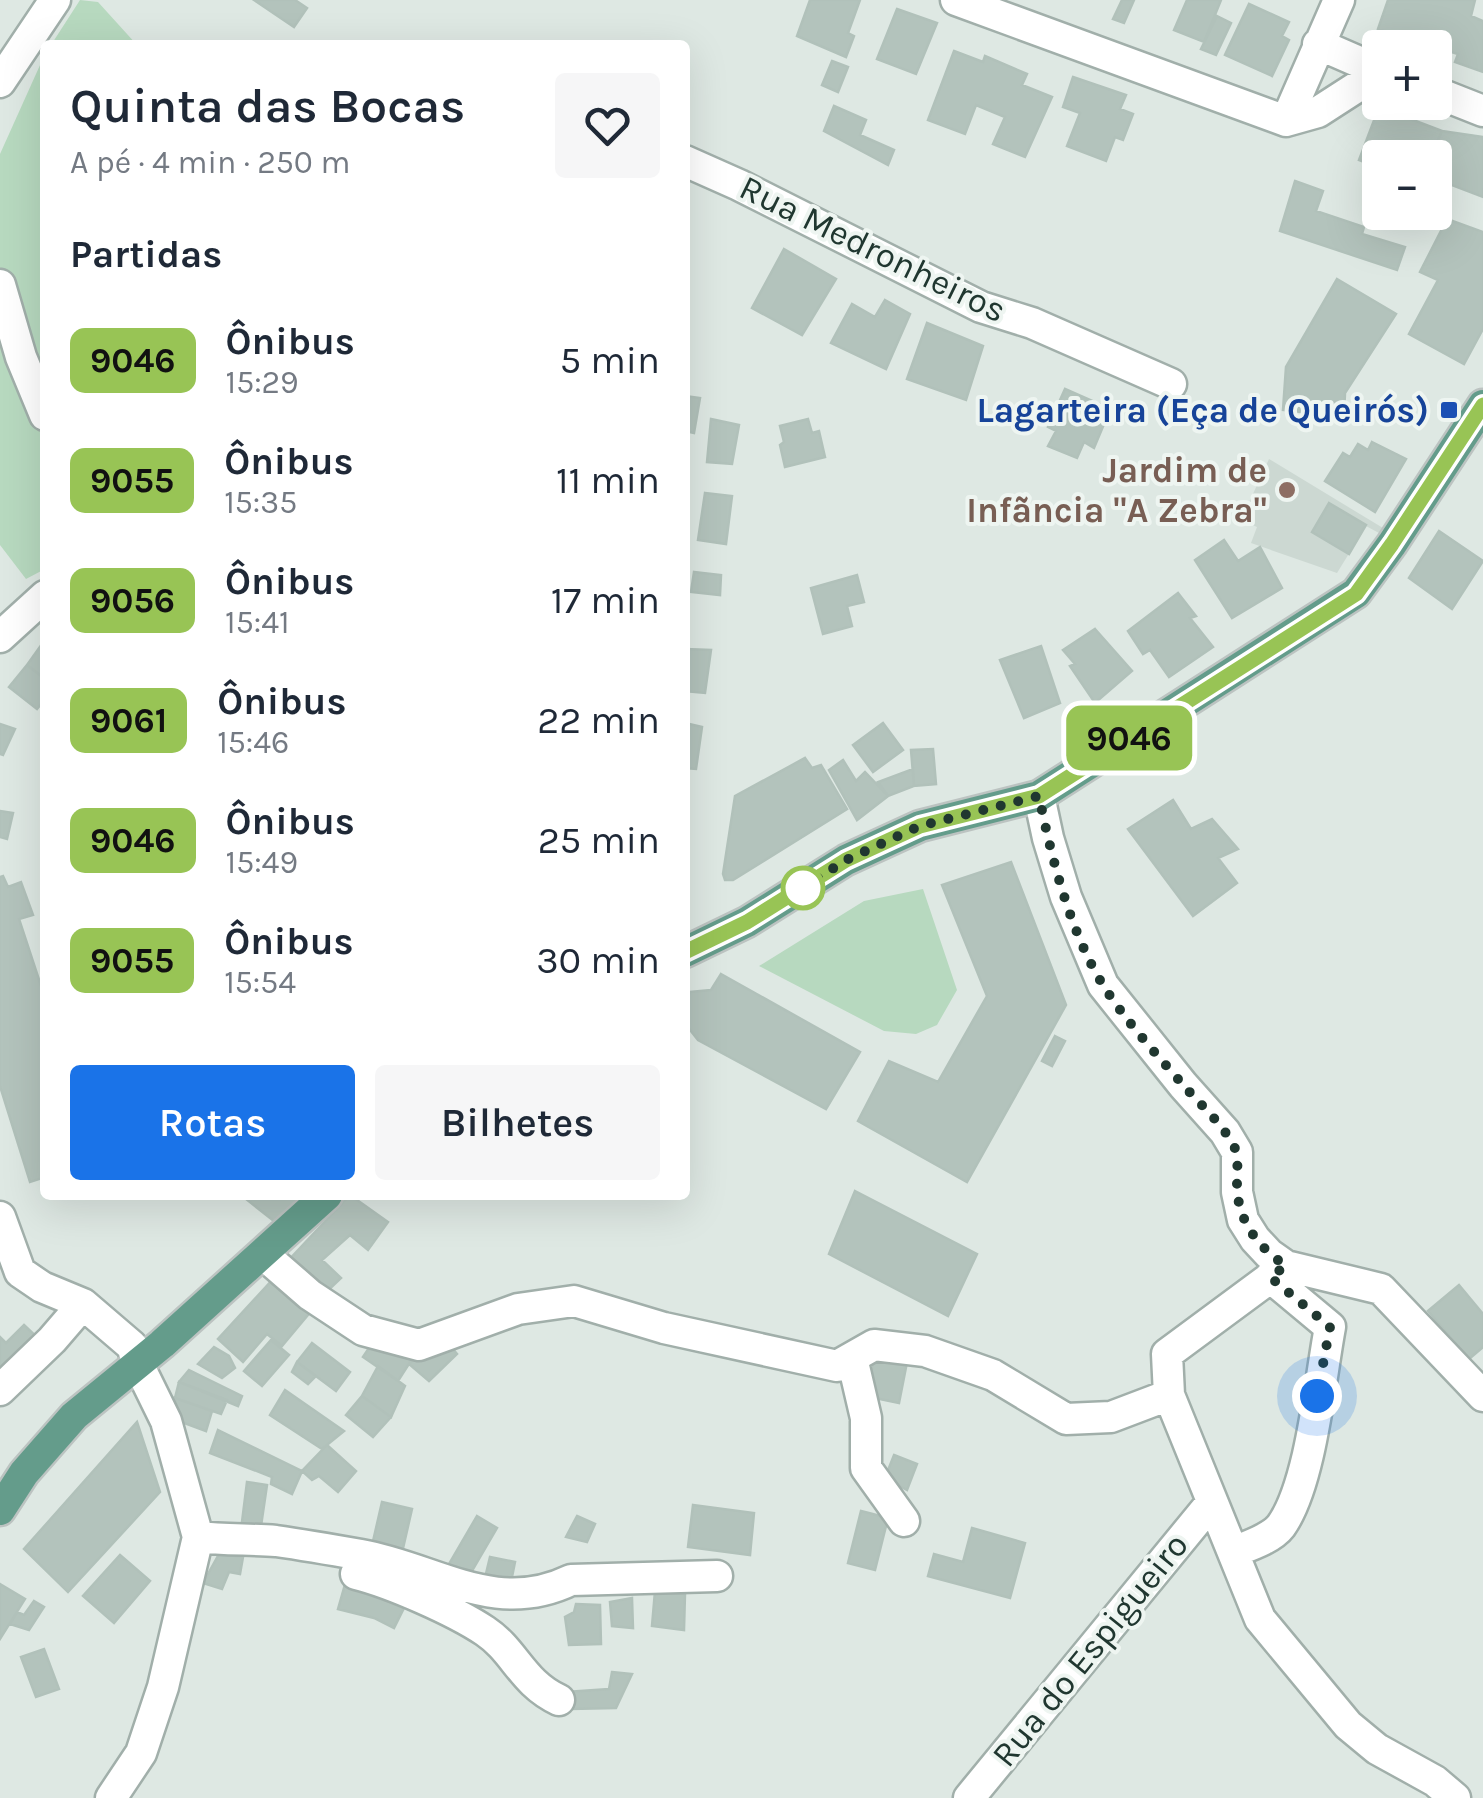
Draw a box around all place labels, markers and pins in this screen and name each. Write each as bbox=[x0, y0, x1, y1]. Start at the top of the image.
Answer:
place label: Lagarteira (Eça de Queirós) bbox=[977, 390, 1429, 432]
marker: Lagarteira (Eça de Queirós) bbox=[1438, 399, 1460, 421]
place label: Jardim de Infãncia "A Zebra" bbox=[966, 450, 1267, 531]
marker: Jardim de Infãncia "A Zebra" bbox=[1276, 479, 1298, 501]
unlabelled marker bbox=[782, 867, 824, 909]

